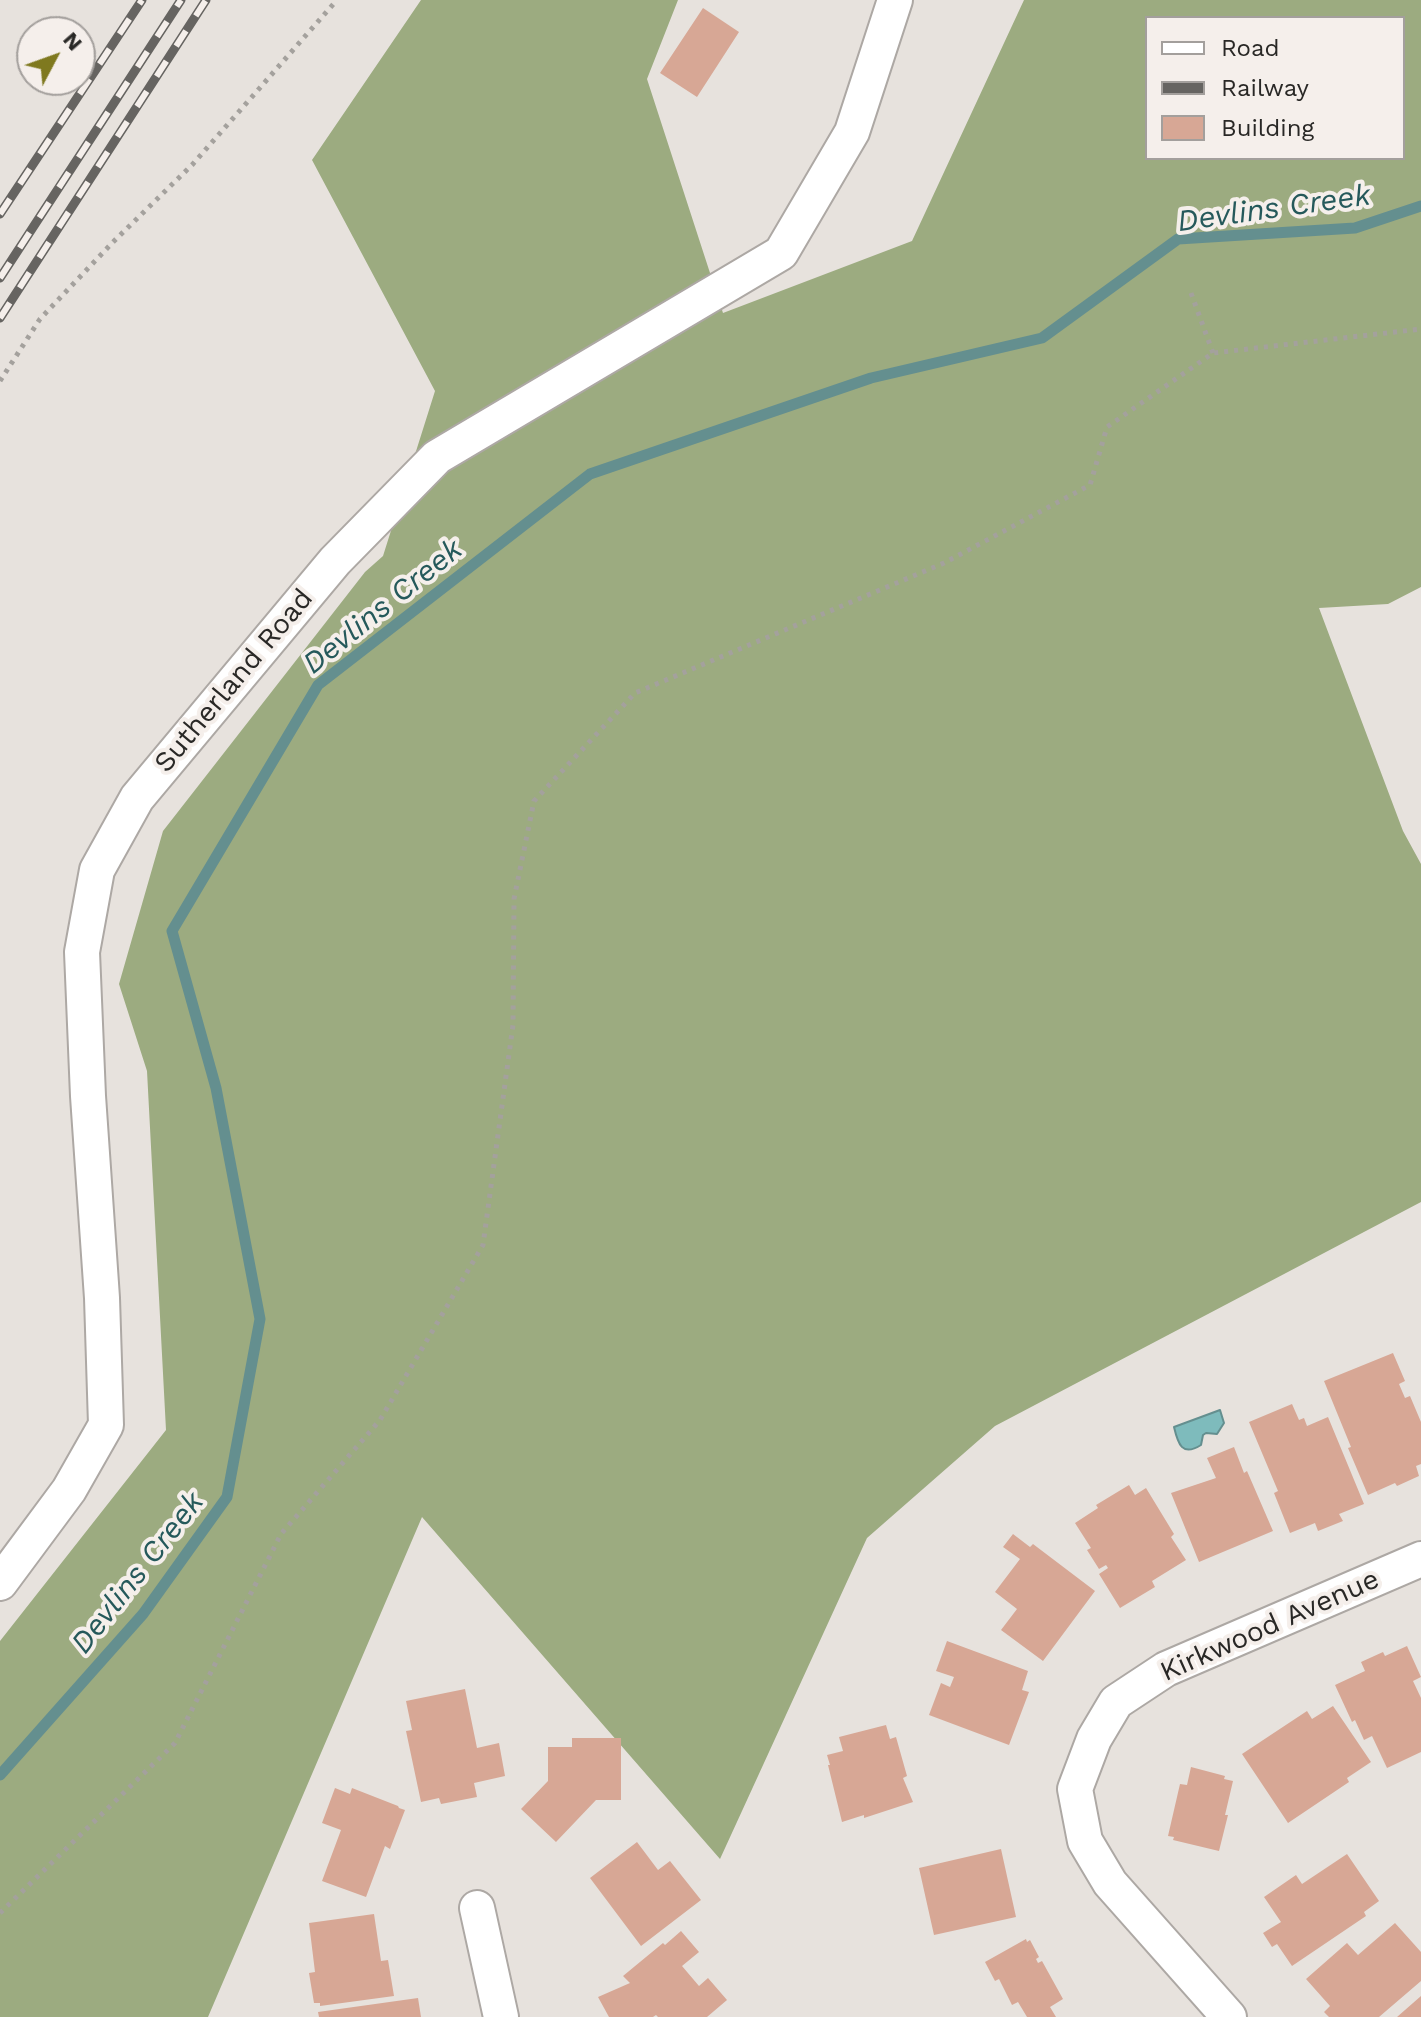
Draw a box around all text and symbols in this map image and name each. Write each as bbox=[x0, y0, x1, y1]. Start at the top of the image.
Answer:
north arrow bbox=[16, 16, 96, 96]
legend bbox=[1145, 16, 1405, 160]
text: N bbox=[58, 27, 88, 56]
text: Road bbox=[1221, 34, 1280, 62]
text: Railway bbox=[1221, 74, 1309, 102]
text: Building bbox=[1221, 114, 1314, 142]
water label: Devlins Creek bbox=[1175, 178, 1373, 240]
water label: Devlins Creek bbox=[296, 532, 470, 682]
street label: Sutherland Road bbox=[148, 583, 320, 779]
water label: Devlins Creek bbox=[64, 1485, 212, 1661]
street label: Kirkwood Avenue bbox=[1155, 1563, 1385, 1689]

